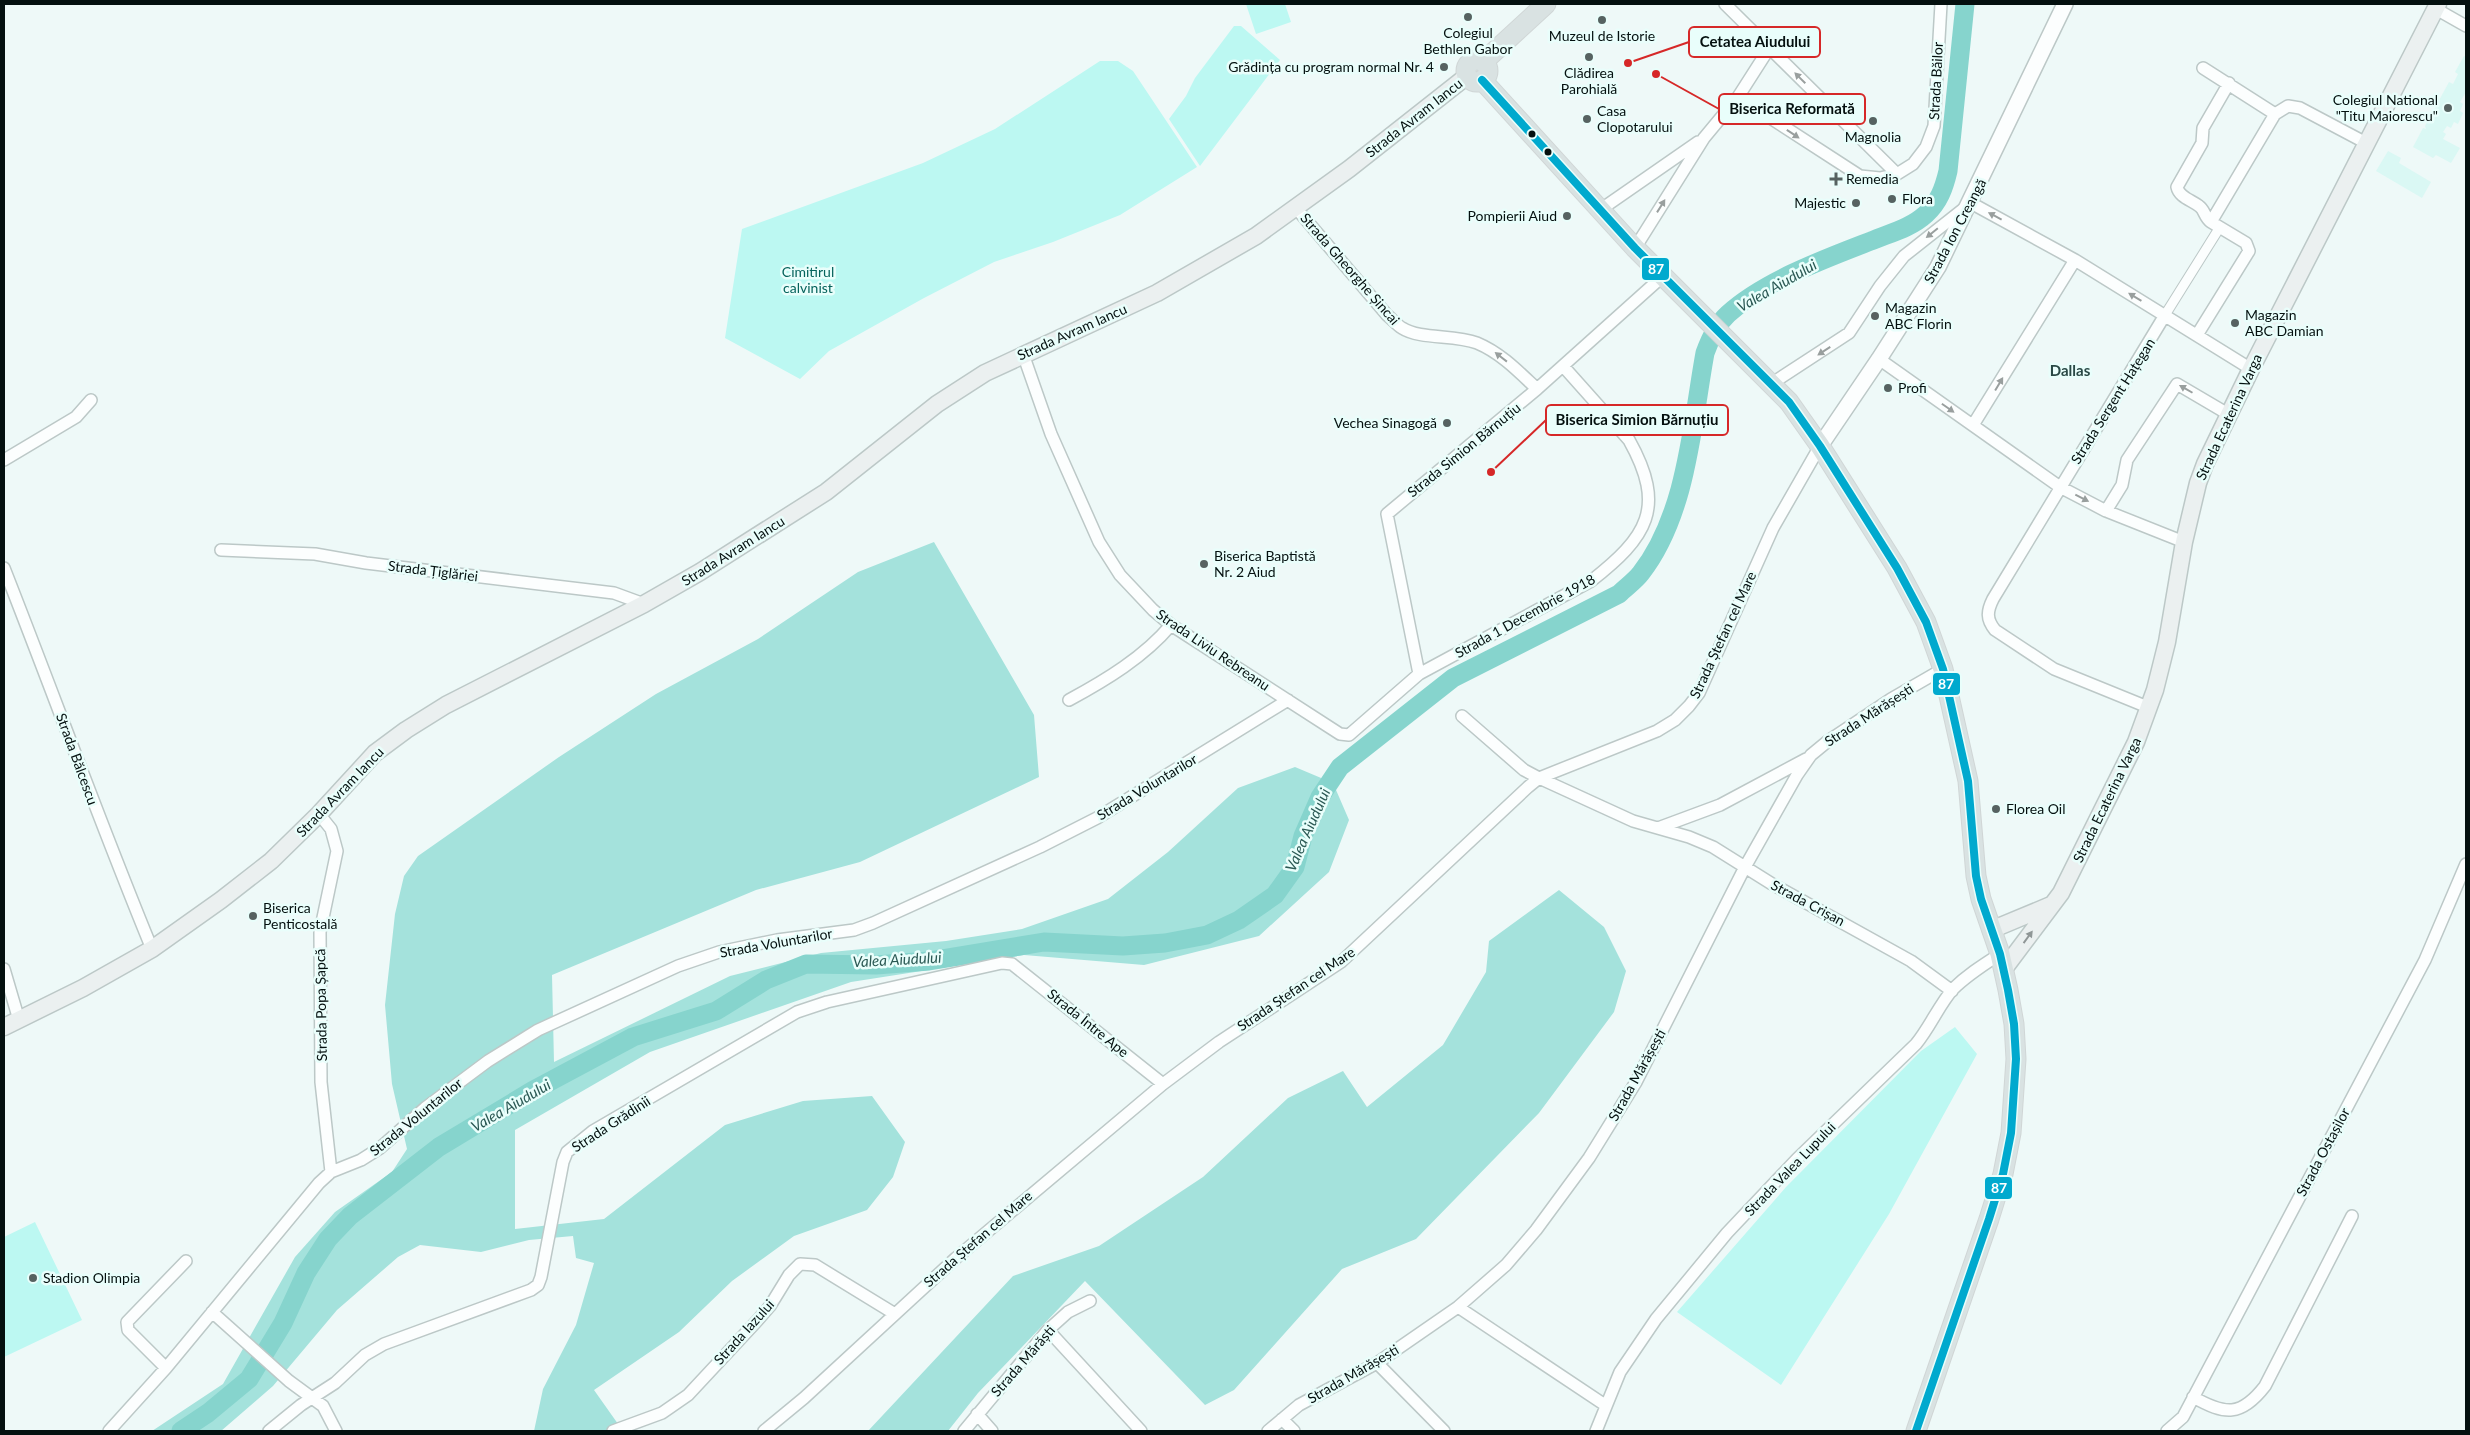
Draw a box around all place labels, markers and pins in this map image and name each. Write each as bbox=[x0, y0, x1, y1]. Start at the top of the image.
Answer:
marker: Colegiul Bethlen Gabor bbox=[1462, 11, 1474, 23]
marker: Muzeul de Istorie bbox=[1596, 14, 1608, 26]
place label: Colegiul Bethlen Gabor bbox=[1423, 24, 1513, 57]
place label: Muzeul de Istorie bbox=[1549, 27, 1655, 44]
callout: Cetatea Aiudului bbox=[1689, 27, 1820, 57]
marker: Clădirea Parohială bbox=[1583, 51, 1595, 63]
place label: Grădința cu program normal Nr. 4 bbox=[1228, 58, 1434, 75]
marker: Grădința cu program normal Nr. 4 bbox=[1438, 61, 1450, 73]
place label: Clădirea Parohială bbox=[1561, 64, 1617, 97]
place label: Colegiul National "Titu Maiorescu" bbox=[2333, 91, 2438, 124]
callout: Biserica Reformată bbox=[1719, 94, 1865, 124]
place label: Casa Clopotarului bbox=[1597, 102, 1673, 135]
marker: Colegiul National "Titu Maiorescu" bbox=[2442, 102, 2454, 114]
marker: Casa Clopotarului bbox=[1581, 113, 1593, 125]
marker: Magnolia bbox=[1867, 115, 1879, 127]
place label: Magnolia bbox=[1845, 128, 1901, 145]
unlabelled marker bbox=[1527, 129, 1537, 139]
unlabelled marker bbox=[1543, 147, 1553, 157]
place label: Remedia bbox=[1846, 170, 1899, 187]
marker: Remedia bbox=[1830, 173, 1842, 185]
place label: Flora bbox=[1902, 190, 1933, 207]
marker: Flora bbox=[1886, 193, 1898, 205]
place label: Majestic bbox=[1794, 194, 1846, 211]
marker: Majestic bbox=[1850, 197, 1862, 209]
place label: Pompierii Aiud bbox=[1468, 207, 1557, 224]
marker: Pompierii Aiud bbox=[1561, 210, 1573, 222]
place label: Magazin ABC Florin bbox=[1885, 299, 1952, 332]
place label: Magazin ABC Damian bbox=[2245, 306, 2324, 339]
marker: Magazin ABC Florin bbox=[1869, 310, 1881, 322]
marker: Magazin ABC Damian bbox=[2229, 317, 2241, 329]
place label: Profi bbox=[1898, 379, 1927, 396]
marker: Profi bbox=[1882, 382, 1894, 394]
callout: Biserica Simion Bărnuțiu bbox=[1546, 405, 1728, 435]
place label: Vechea Sinagogă bbox=[1334, 414, 1437, 431]
marker: Vechea Sinagogă bbox=[1441, 417, 1453, 429]
place label: Biserica Baptistă Nr. 2 Aiud bbox=[1214, 547, 1316, 580]
marker: Biserica Baptistă Nr. 2 Aiud bbox=[1198, 558, 1210, 570]
place label: Florea Oil bbox=[2006, 800, 2066, 817]
marker: Florea Oil bbox=[1990, 803, 2002, 815]
place label: Biserica Penticostală bbox=[263, 899, 338, 932]
marker: Biserica Penticostală bbox=[247, 910, 259, 922]
place label: Stadion Olimpia bbox=[43, 1269, 140, 1286]
marker: Stadion Olimpia bbox=[27, 1272, 39, 1284]

